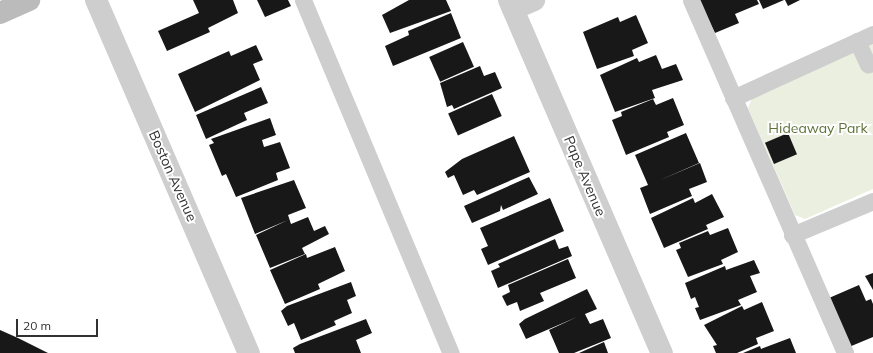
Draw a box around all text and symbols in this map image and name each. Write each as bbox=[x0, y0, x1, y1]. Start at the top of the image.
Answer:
park label: Hideaway Park bbox=[768, 120, 868, 136]
street label: Boston Avenue bbox=[145, 128, 201, 224]
street label: Pape Avenue bbox=[561, 133, 609, 219]
scale bar bbox=[18, 311, 100, 337]
text: 20 m bbox=[23, 318, 51, 333]

